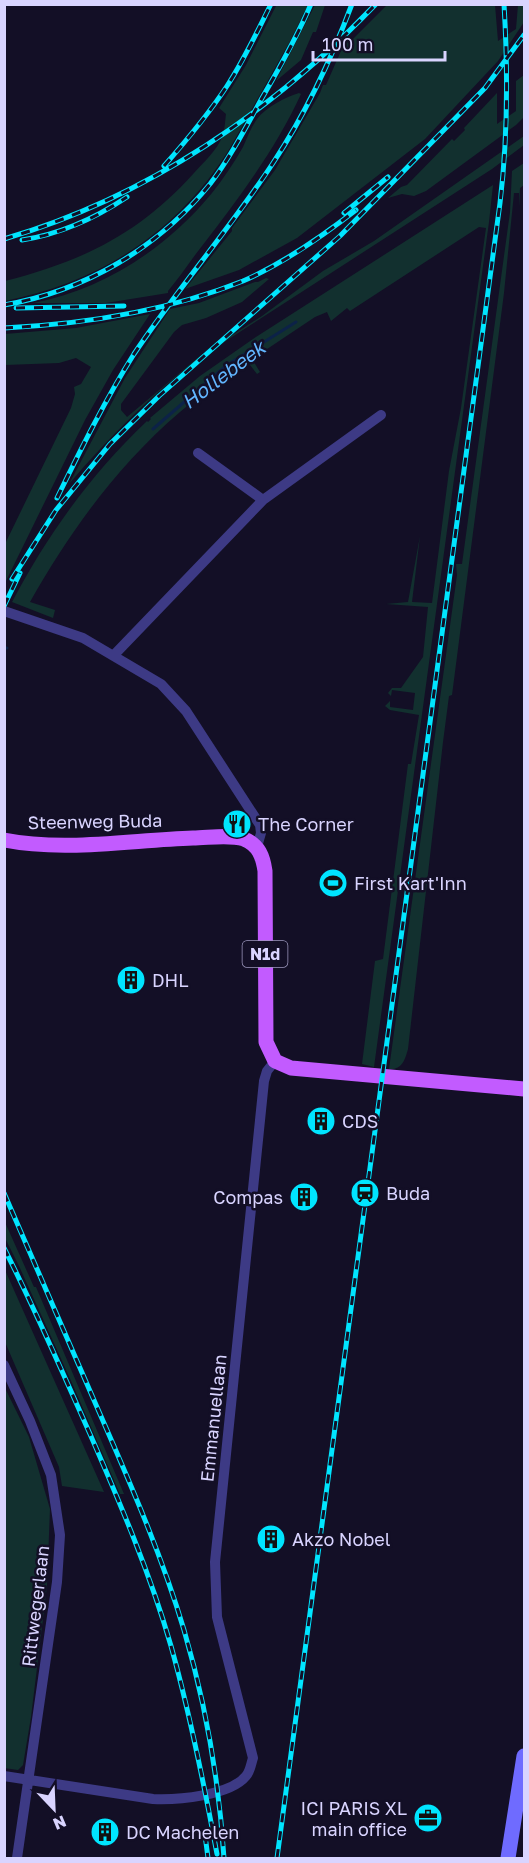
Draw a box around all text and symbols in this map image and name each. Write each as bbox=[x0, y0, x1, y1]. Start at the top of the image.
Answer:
scale bar bbox=[313, 24, 445, 62]
text: 100 m bbox=[322, 33, 373, 55]
water label: Hollebeek bbox=[177, 333, 272, 413]
restaurant icon: The Corner bbox=[221, 808, 253, 840]
street label: Steenweg Buda bbox=[27, 809, 163, 833]
place label: The Corner bbox=[258, 813, 354, 835]
sports icon: First Kart'Inn bbox=[317, 867, 349, 899]
place label: First Kart'Inn bbox=[354, 872, 467, 894]
road number: N1d bbox=[242, 941, 288, 967]
building icon: DHL bbox=[115, 964, 147, 996]
place label: DHL bbox=[152, 969, 189, 991]
building icon: CDS bbox=[305, 1105, 337, 1137]
place label: CDS bbox=[342, 1110, 378, 1132]
station icon: Buda bbox=[349, 1177, 381, 1209]
building icon: Compas bbox=[288, 1181, 320, 1213]
place label: Buda bbox=[386, 1182, 430, 1204]
place label: Compas bbox=[213, 1186, 283, 1208]
street label: Emmanuellaan bbox=[195, 1353, 231, 1483]
building icon: Akzo Nobel bbox=[255, 1523, 287, 1555]
place label: Akzo Nobel bbox=[292, 1528, 391, 1550]
street label: Rittwegerlaan bbox=[17, 1544, 53, 1668]
north arrow bbox=[24, 1779, 84, 1839]
place label: ICI PARIS XL main office bbox=[300, 1797, 407, 1840]
office icon: ICI PARIS XL main office bbox=[412, 1802, 444, 1834]
text: N bbox=[50, 1811, 69, 1834]
building icon: DC Machelen bbox=[89, 1816, 121, 1848]
place label: DC Machelen bbox=[126, 1821, 239, 1843]

